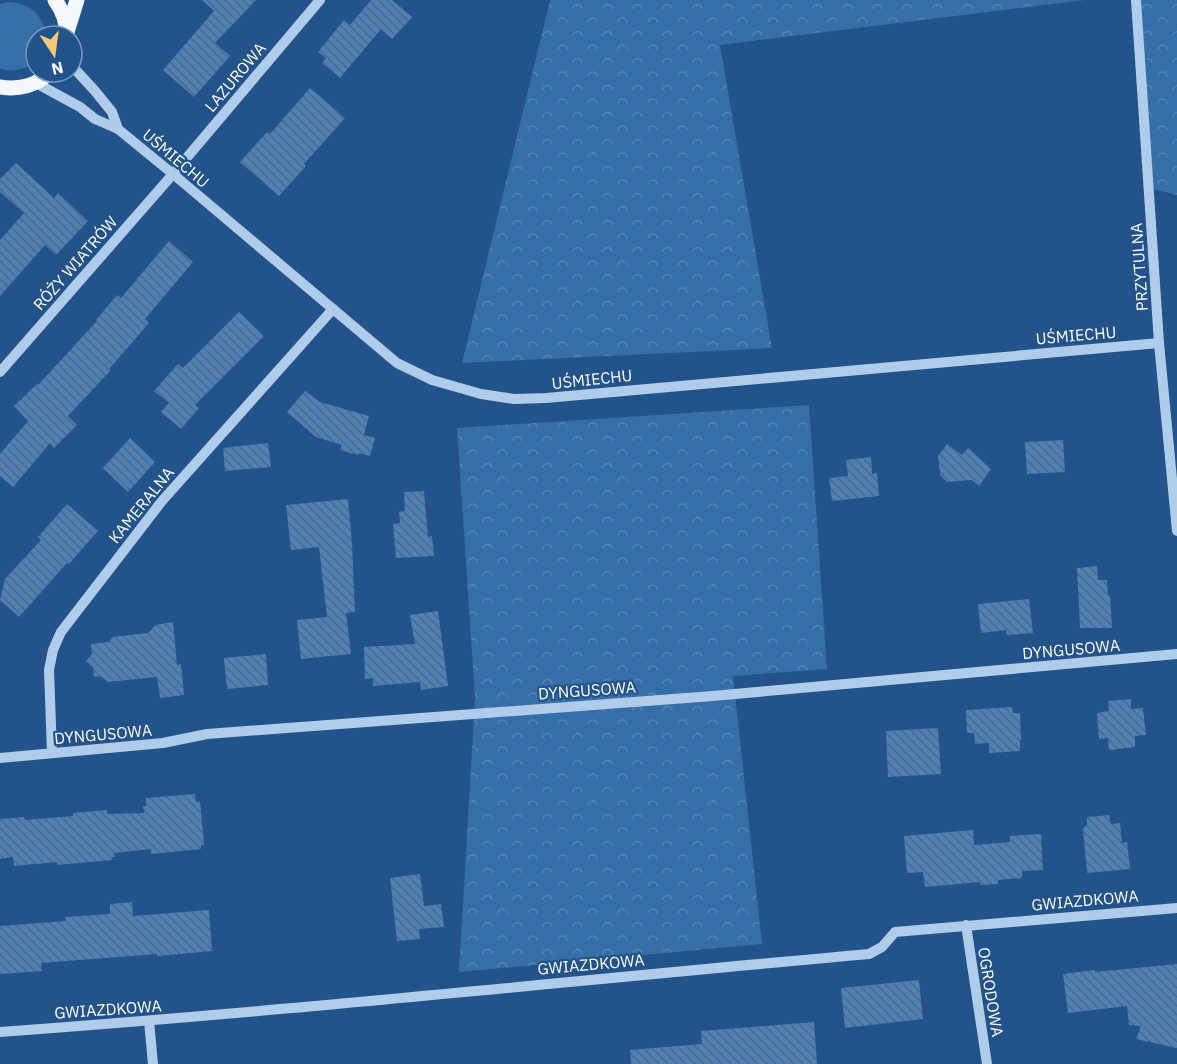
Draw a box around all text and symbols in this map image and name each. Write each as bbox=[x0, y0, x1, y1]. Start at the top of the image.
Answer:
north arrow bbox=[24, 24, 84, 84]
street label: LAZUROWA bbox=[200, 38, 270, 116]
text: N bbox=[49, 58, 65, 80]
street label: UŚMIECHU bbox=[139, 124, 214, 192]
street label: RÓŻY WIATRÓW bbox=[28, 211, 121, 314]
street label: PRZYTULNA bbox=[1126, 222, 1152, 312]
street label: UŚMIECHU bbox=[1035, 321, 1117, 348]
street label: UŚMIECHU bbox=[551, 364, 633, 393]
street label: KAMERALNA bbox=[104, 463, 178, 547]
street label: DYNGUSOWA bbox=[1021, 635, 1121, 663]
street label: DYNGUSOWA bbox=[537, 677, 637, 703]
street label: DYNGUSOWA bbox=[53, 720, 153, 748]
street label: GWIAZDKOWA bbox=[1031, 885, 1139, 915]
street label: OGRODOWA bbox=[974, 946, 1008, 1038]
street label: GWIAZDKOWA bbox=[537, 949, 645, 979]
street label: GWIAZDKOWA bbox=[54, 995, 162, 1023]

